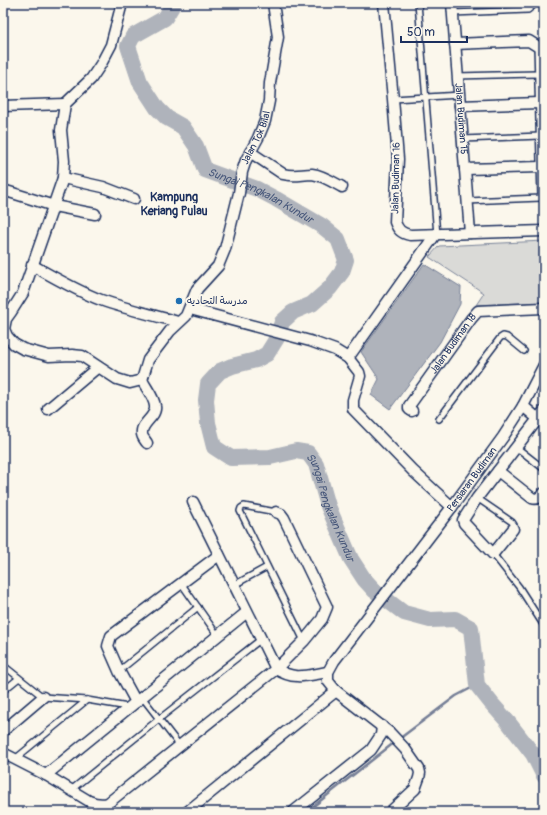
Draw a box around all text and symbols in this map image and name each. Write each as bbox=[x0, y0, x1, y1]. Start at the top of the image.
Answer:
scale bar bbox=[401, 18, 467, 44]
text: 50 m bbox=[407, 25, 435, 40]
street label: Jalan Budiman 15 bbox=[452, 82, 470, 155]
street label: Jalan Tok Bilal bbox=[239, 110, 273, 166]
street label: Jalan Budiman 16 bbox=[389, 142, 403, 214]
water label: Sungai Pengkalan Kundur bbox=[206, 165, 318, 227]
district label: Kampung Keriang Pulau bbox=[140, 190, 208, 219]
place label: مدرسة التحاديه bbox=[187, 295, 248, 307]
marker: مدرسة التحاديه bbox=[174, 296, 184, 306]
street label: Jalan Budiman 18 bbox=[428, 311, 479, 376]
street label: Persiaran Budiman bbox=[445, 445, 500, 514]
water label: Sungai Pengkalan Kundur bbox=[304, 451, 359, 565]

